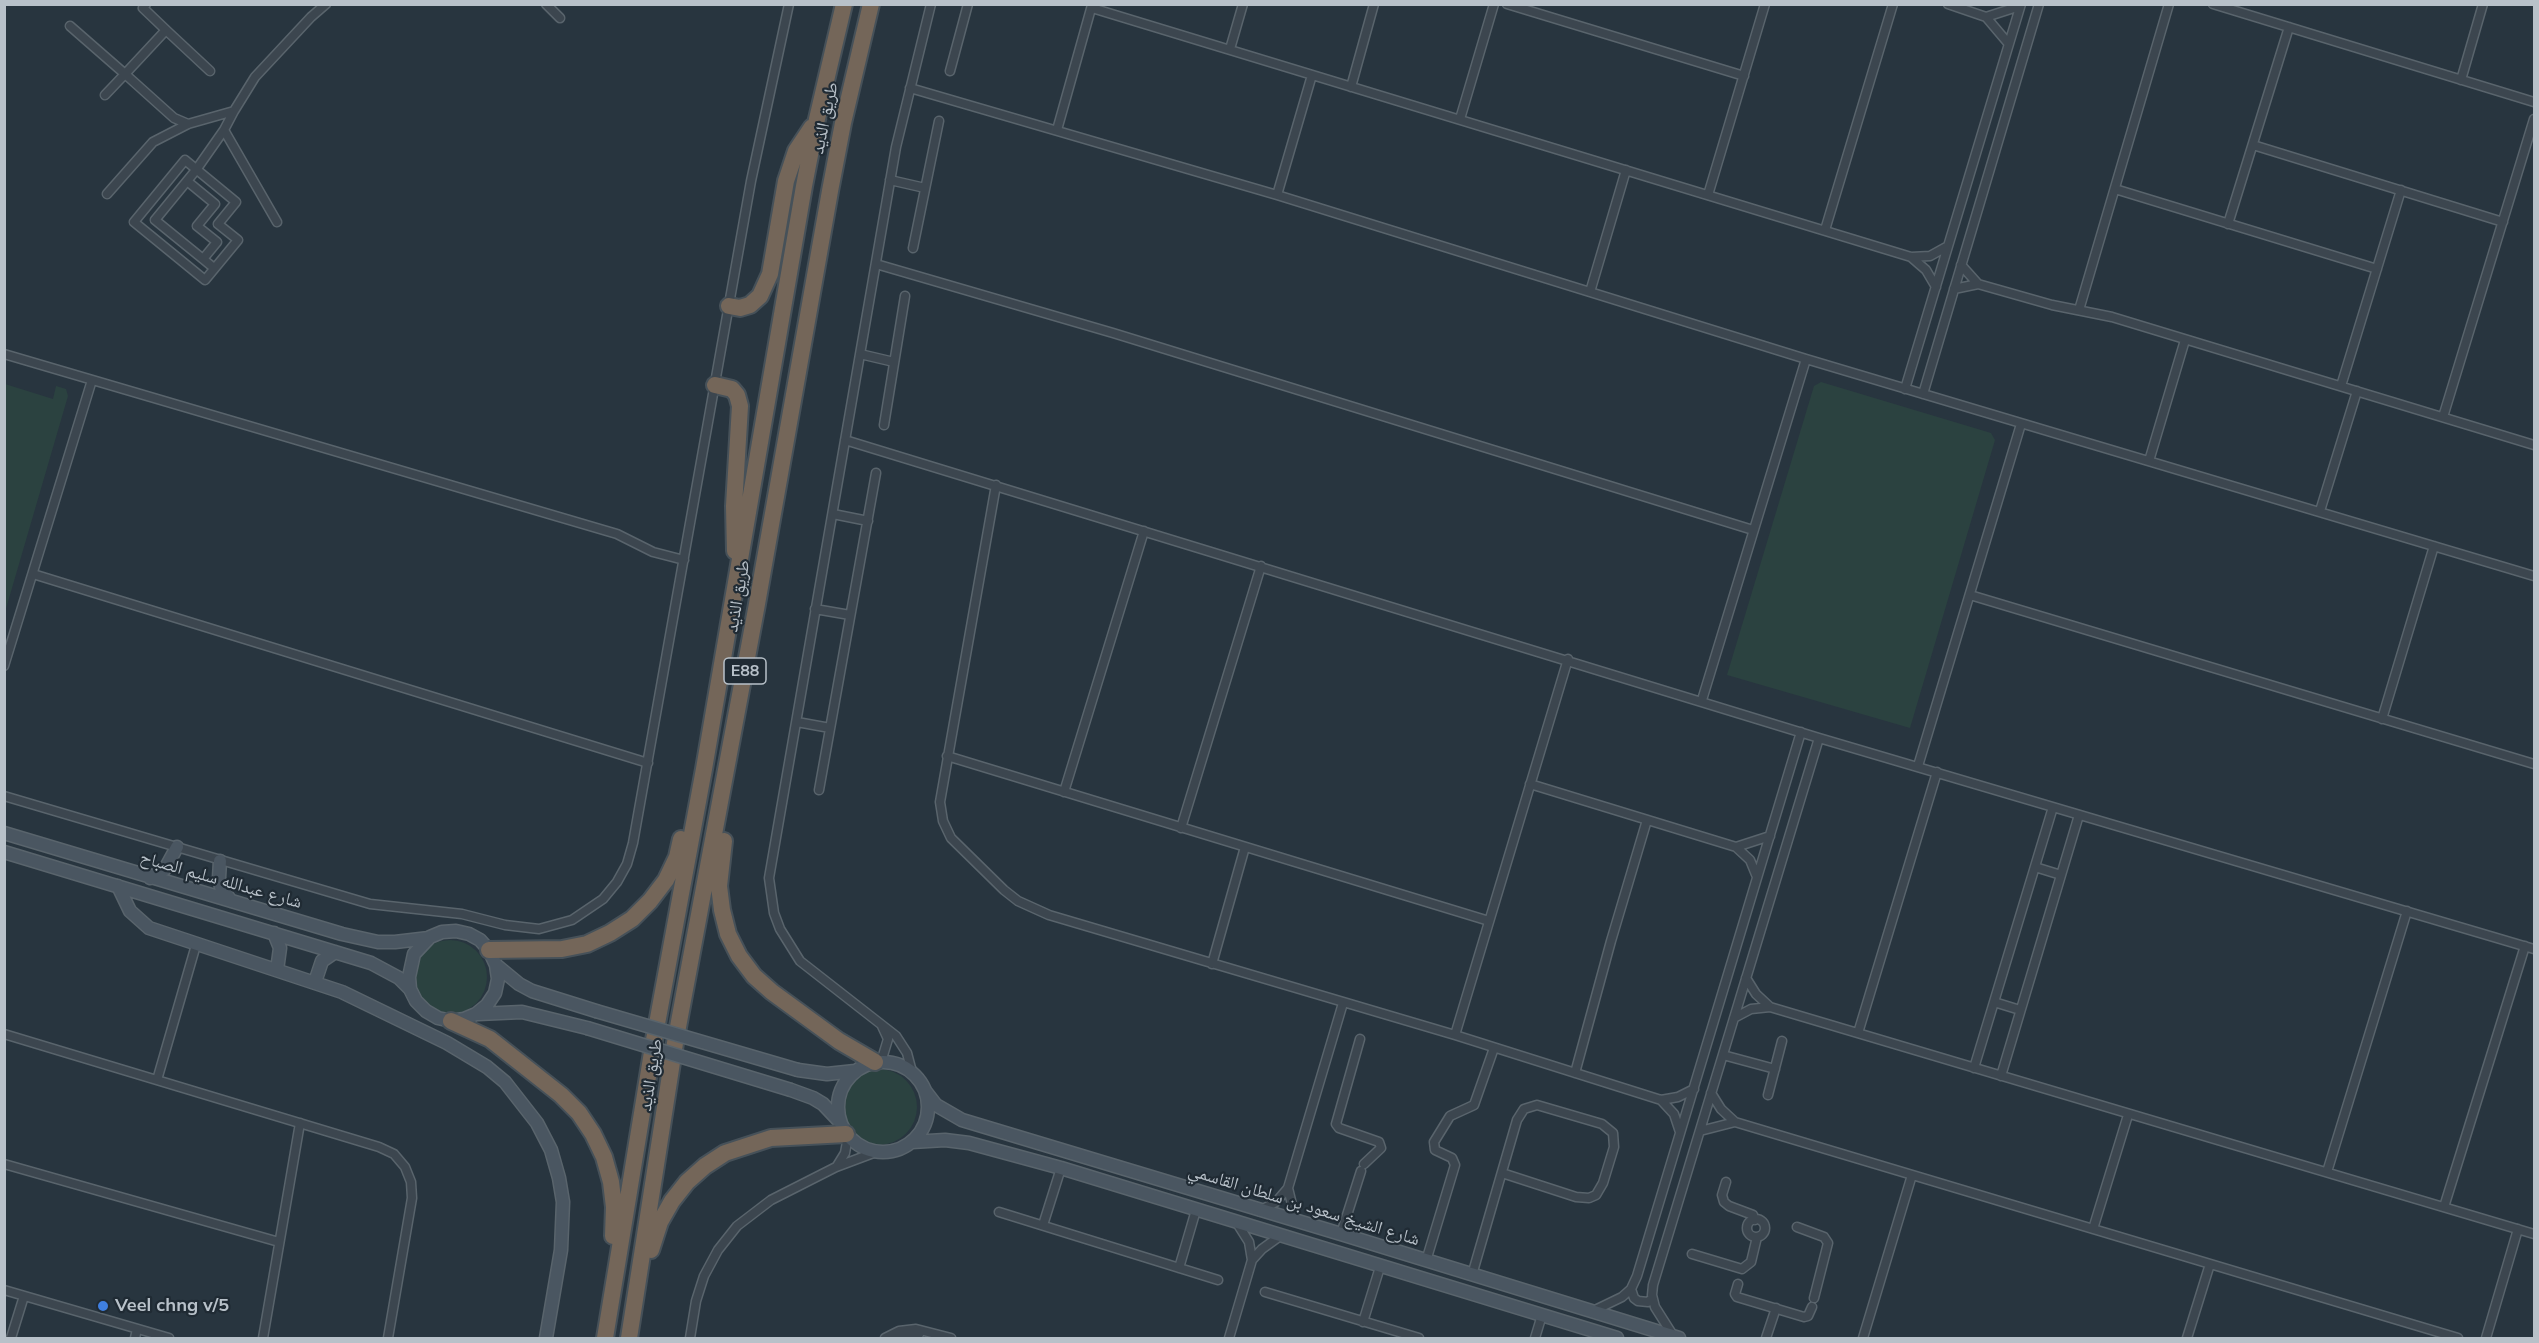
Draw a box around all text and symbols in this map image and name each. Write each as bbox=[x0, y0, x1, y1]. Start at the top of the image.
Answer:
street label: طريق الذيد bbox=[807, 80, 843, 156]
street label: طريق الذيد bbox=[721, 558, 755, 634]
road number: E88 bbox=[724, 658, 766, 684]
street label: شارع عبدالله سليم الصباح bbox=[138, 847, 304, 913]
street label: طريق الذيد bbox=[635, 1037, 667, 1113]
street label: شارع الشيخ سعود بن سلطان القاسمي bbox=[1186, 1159, 1422, 1251]
place label: Veel chng v/5 bbox=[115, 1295, 229, 1317]
marker: Veel chng v/5 bbox=[96, 1299, 110, 1313]

